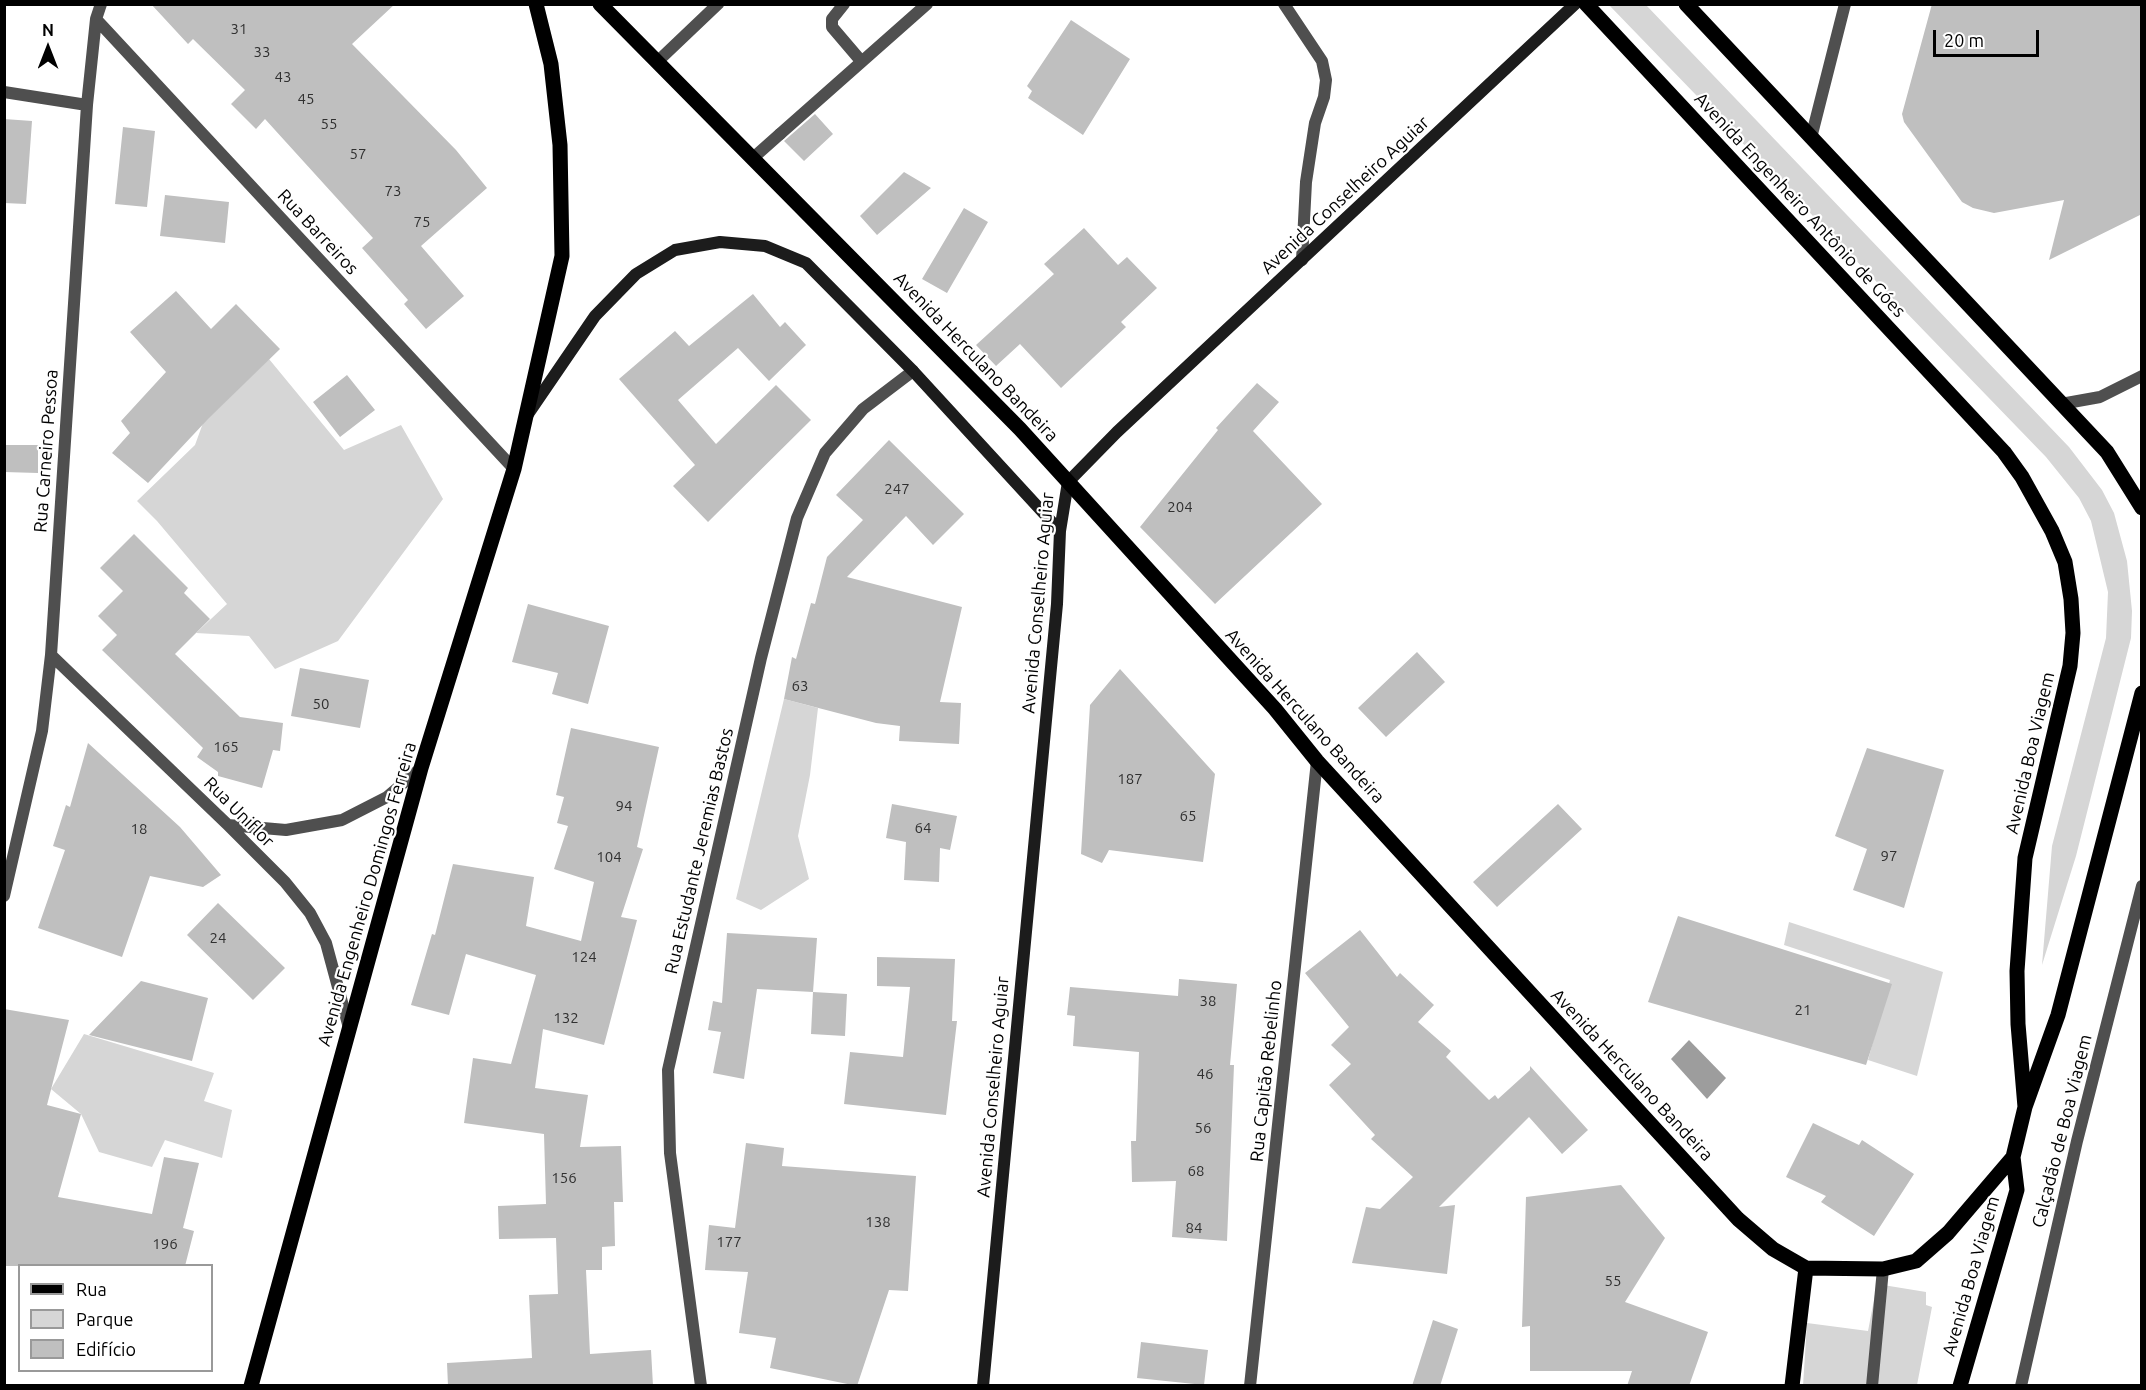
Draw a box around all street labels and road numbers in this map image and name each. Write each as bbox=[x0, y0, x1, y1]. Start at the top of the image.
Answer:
street label: Avenida Engenheiro Antônio de Góes bbox=[1690, 88, 1910, 322]
street label: Avenida Conselheiro Aguiar bbox=[1257, 111, 1433, 279]
street label: Rua Barreiros bbox=[273, 185, 363, 279]
street label: Avenida Herculano Bandeira bbox=[889, 268, 1063, 446]
street label: Rua Carneiro Pessoa bbox=[30, 369, 62, 533]
street label: Avenida Conselheiro Aguiar bbox=[1018, 492, 1058, 714]
street label: Avenida Herculano Bandeira bbox=[1221, 624, 1389, 808]
street label: Avenida Boa Viagem bbox=[2001, 670, 2059, 836]
street label: Rua Estudante Jeremias Bastos bbox=[660, 726, 738, 976]
street label: Avenida Engenheiro Domingos Ferreira bbox=[313, 739, 421, 1049]
street label: Rua Uniflor bbox=[199, 772, 279, 852]
street label: Avenida Conselheiro Aguiar bbox=[973, 976, 1013, 1198]
street label: Rua Capitão Rebelinho bbox=[1246, 979, 1286, 1163]
street label: Avenida Herculano Bandeira bbox=[1547, 984, 1717, 1166]
street label: Calçadão de Boa Viagem bbox=[2028, 1032, 2096, 1230]
street label: Avenida Boa Viagem bbox=[1938, 1193, 2004, 1359]

